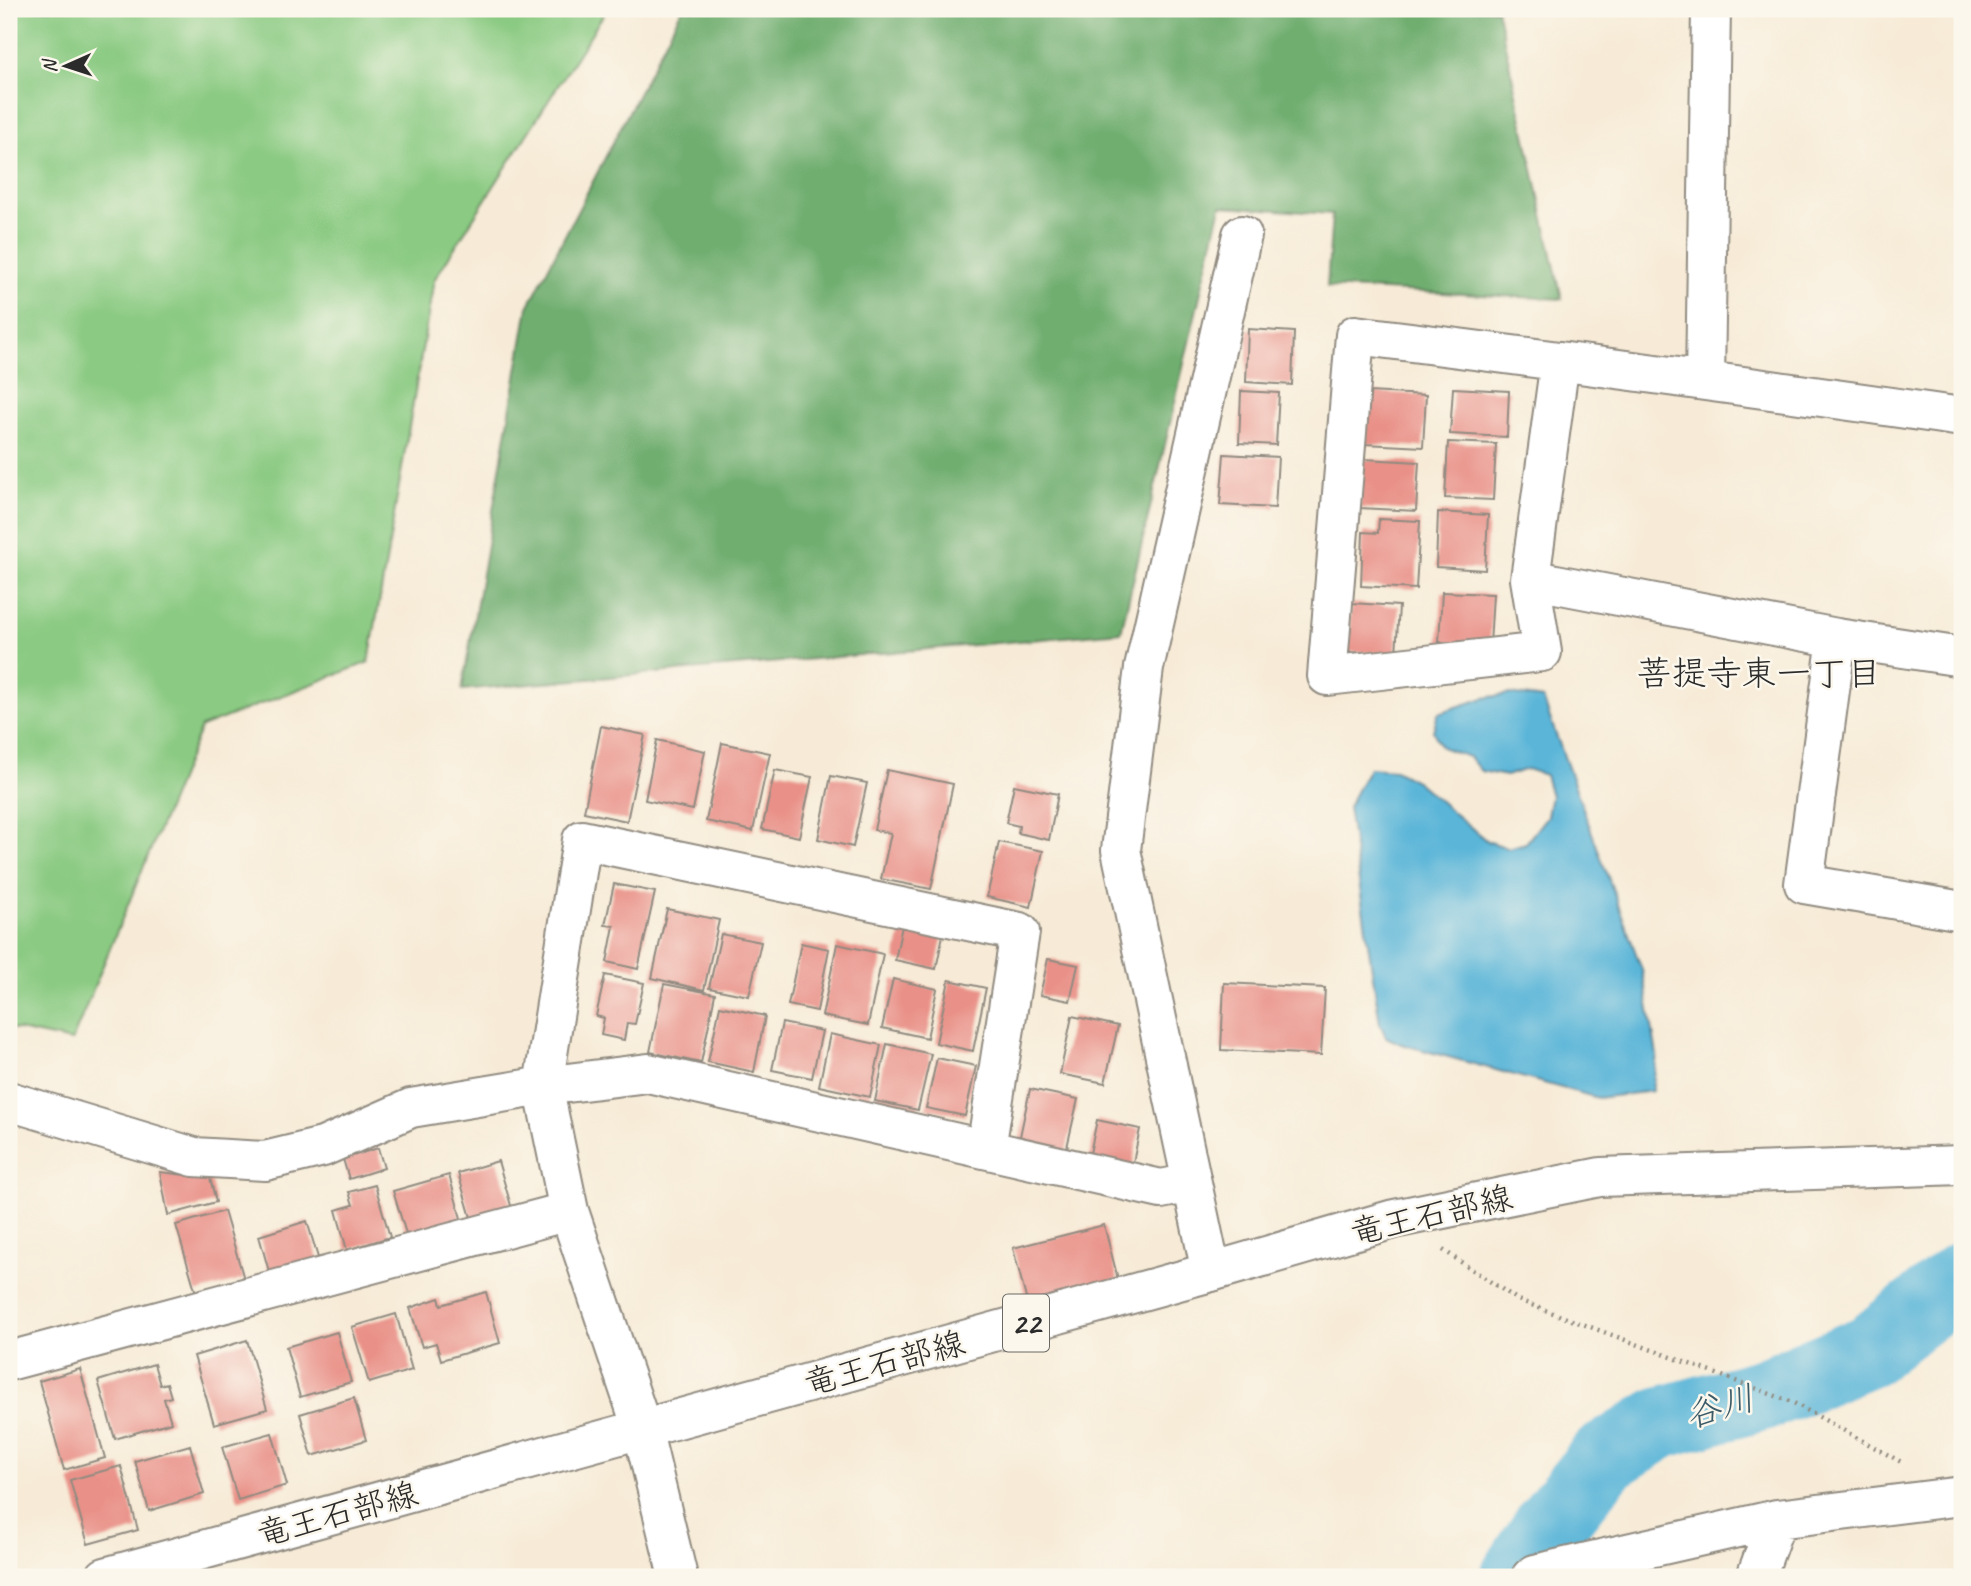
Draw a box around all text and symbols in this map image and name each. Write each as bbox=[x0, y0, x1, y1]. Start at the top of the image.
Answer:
north arrow bbox=[32, 32, 102, 102]
text: N bbox=[38, 57, 62, 73]
district label: 菩提寺東一丁目 bbox=[1636, 651, 1882, 696]
street label: 竜王石部線 bbox=[1346, 1176, 1516, 1254]
road number: 22 bbox=[1003, 1294, 1049, 1352]
street label: 竜王石部線 bbox=[799, 1321, 969, 1405]
water label: 谷川 bbox=[1680, 1375, 1760, 1438]
street label: 竜王石部線 bbox=[252, 1472, 422, 1556]

